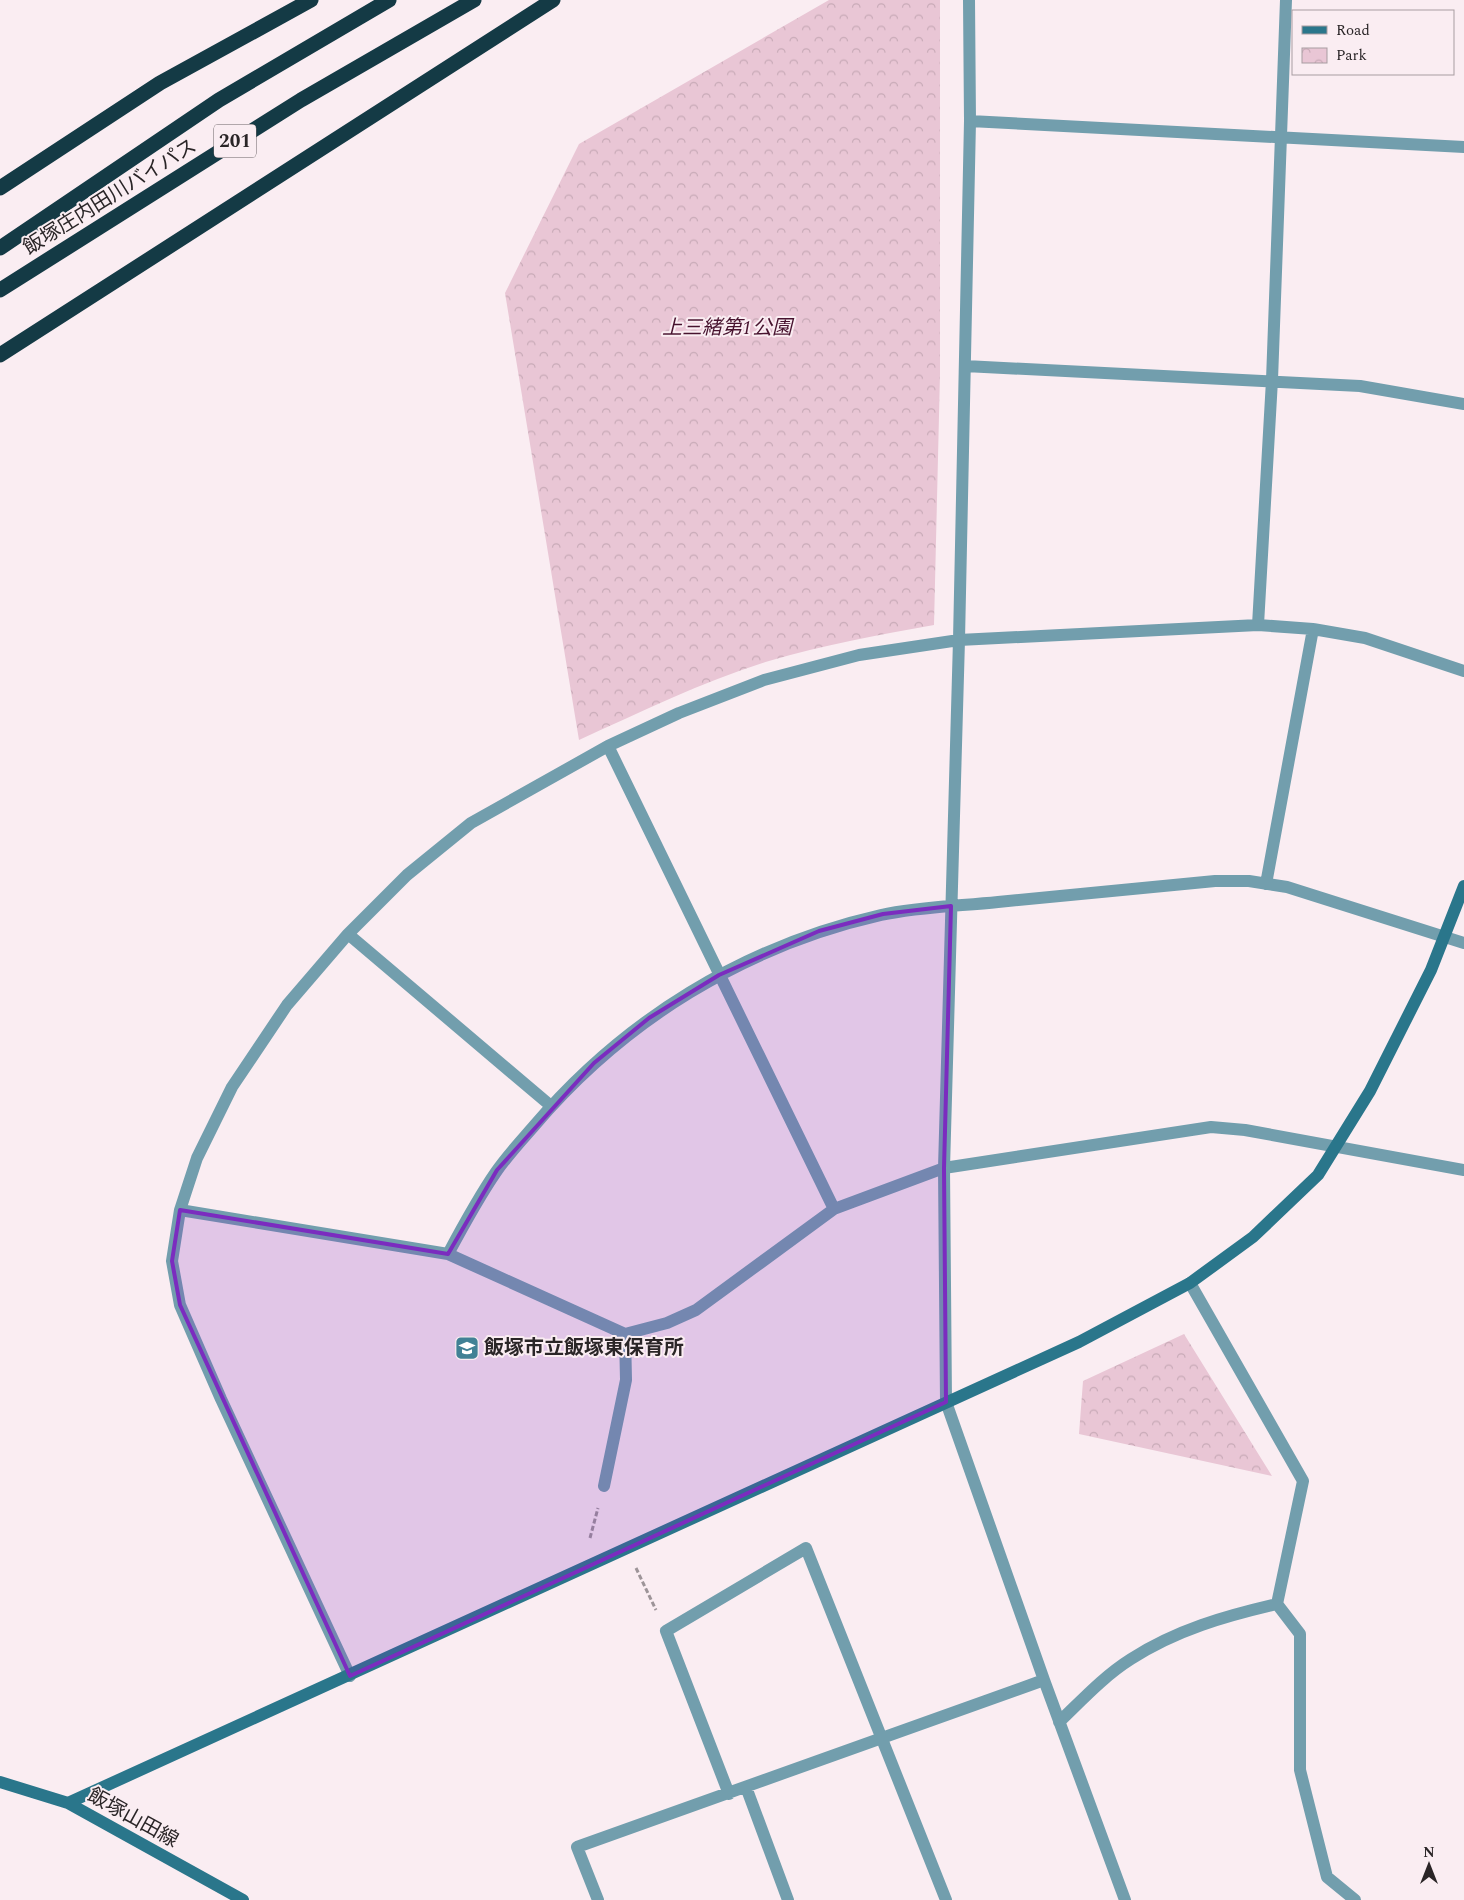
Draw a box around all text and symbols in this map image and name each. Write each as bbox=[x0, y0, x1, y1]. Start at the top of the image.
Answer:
legend bbox=[1292, 10, 1454, 75]
text: Road bbox=[1336, 19, 1370, 42]
text: Park bbox=[1336, 44, 1367, 67]
road number: 201 bbox=[214, 124, 256, 158]
street label: 飯塚庄内田川バイパス bbox=[17, 131, 203, 263]
park label: 上三緒第1公園 bbox=[662, 313, 795, 343]
place label: 飯塚市立飯塚東保育所 bbox=[484, 1333, 684, 1363]
school or university icon: 飯塚市立飯塚東保育所 bbox=[454, 1335, 480, 1361]
street label: 飯塚山田線 bbox=[82, 1781, 184, 1855]
north arrow bbox=[1404, 1840, 1454, 1890]
text: N bbox=[1423, 1842, 1435, 1863]

